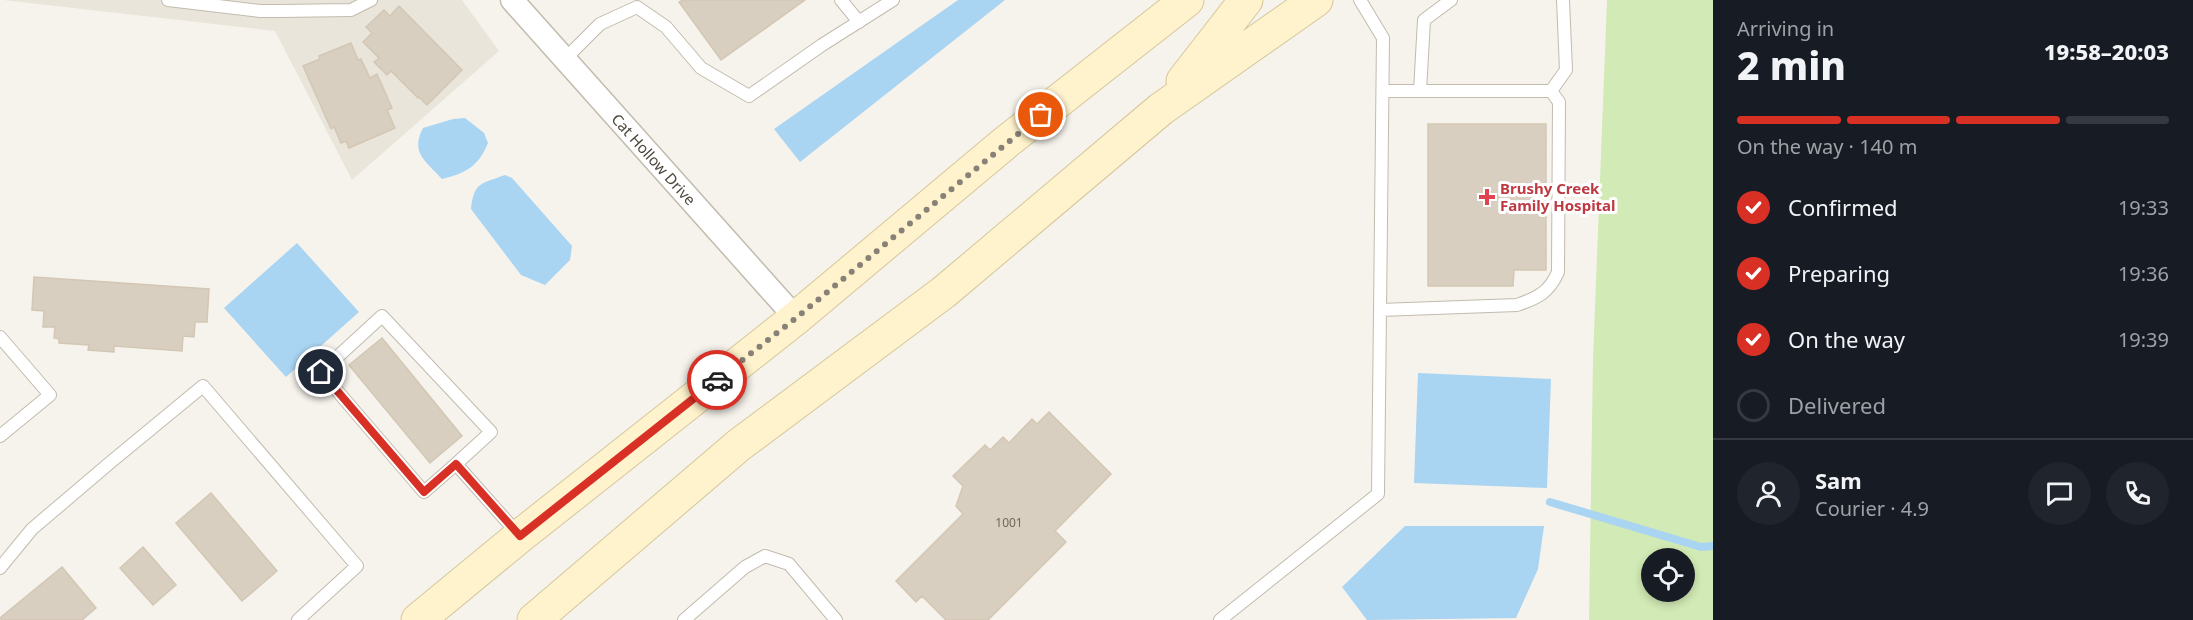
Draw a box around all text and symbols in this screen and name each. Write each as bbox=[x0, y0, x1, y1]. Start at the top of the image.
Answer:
text: Arriving in bbox=[1737, 15, 1834, 42]
text: 19:58–20:03 bbox=[2044, 36, 2169, 66]
text: 2 min bbox=[1737, 38, 1846, 91]
pin bbox=[1015, 89, 1066, 140]
icon: bag bbox=[1024, 98, 1057, 131]
street label: Cat Hollow Drive bbox=[608, 109, 700, 209]
text: On the way · 140 m bbox=[1737, 133, 1917, 160]
place label: Brushy Creek Family Hospital bbox=[1500, 178, 1616, 215]
marker: Brushy Creek Family Hospital bbox=[1478, 188, 1496, 206]
icon: check bbox=[1737, 191, 1770, 224]
text: Confirmed bbox=[1788, 192, 1898, 222]
text: 19:33 bbox=[2118, 194, 2169, 221]
icon: check bbox=[1737, 257, 1770, 290]
text: Preparing bbox=[1788, 258, 1890, 288]
text: 19:36 bbox=[2118, 260, 2169, 287]
icon: check bbox=[1737, 323, 1770, 356]
text: On the way bbox=[1788, 324, 1905, 354]
text: 19:39 bbox=[2118, 326, 2169, 353]
pin bbox=[295, 346, 346, 397]
courier bbox=[687, 350, 747, 410]
icon: home bbox=[304, 355, 337, 388]
icon: car bbox=[701, 364, 734, 397]
text: Delivered bbox=[1788, 390, 1886, 420]
button: person bbox=[1737, 462, 1800, 525]
button: chat bbox=[2028, 462, 2091, 525]
button: phone bbox=[2106, 462, 2169, 525]
text: Sam bbox=[1815, 465, 1862, 495]
text: Courier · 4.9 bbox=[1815, 495, 1929, 522]
house number: 1001 bbox=[995, 514, 1023, 531]
map controls bbox=[1641, 548, 1695, 602]
button: locate bbox=[1641, 548, 1695, 602]

